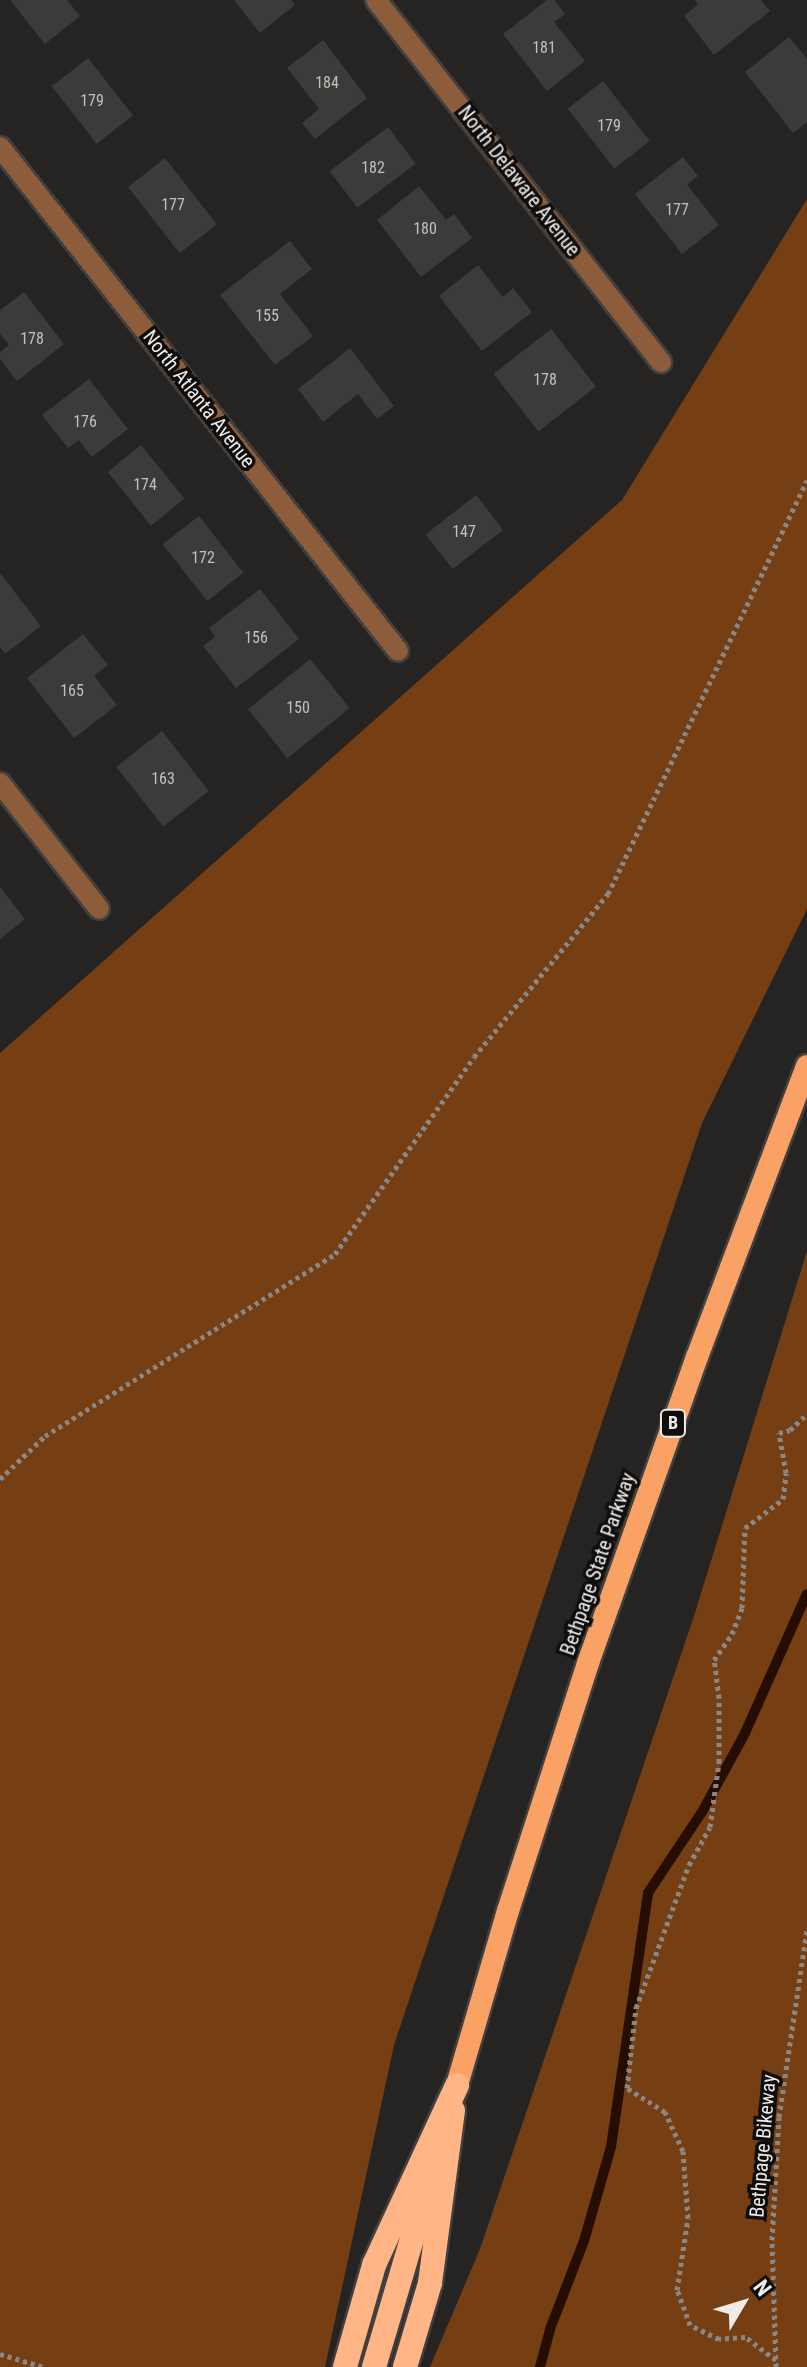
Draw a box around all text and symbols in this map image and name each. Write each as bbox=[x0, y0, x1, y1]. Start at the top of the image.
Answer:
house number: 181 bbox=[532, 38, 556, 58]
house number: 184 bbox=[315, 73, 339, 93]
house number: 179 bbox=[80, 91, 104, 111]
street label: North Delaware Avenue bbox=[453, 101, 585, 261]
house number: 179 bbox=[597, 116, 621, 136]
house number: 182 bbox=[361, 158, 385, 178]
house number: 177 bbox=[161, 195, 185, 215]
house number: 177 bbox=[665, 200, 689, 220]
house number: 180 bbox=[413, 219, 437, 239]
house number: 155 bbox=[255, 306, 279, 326]
street label: North Atlanta Avenue bbox=[138, 325, 260, 473]
house number: 178 bbox=[20, 329, 44, 349]
house number: 178 bbox=[533, 370, 557, 390]
house number: 176 bbox=[73, 412, 97, 432]
house number: 174 bbox=[133, 475, 157, 495]
house number: 147 bbox=[452, 522, 476, 542]
house number: 172 bbox=[191, 548, 215, 568]
house number: 156 bbox=[244, 628, 268, 648]
house number: 165 bbox=[60, 681, 84, 701]
house number: 150 bbox=[286, 698, 310, 718]
house number: 163 bbox=[151, 769, 175, 789]
road number: B bbox=[659, 1409, 687, 1437]
street label: Bethpage State Parkway bbox=[556, 1470, 640, 1658]
street label: Bethpage Bikeway bbox=[745, 2073, 781, 2219]
north arrow bbox=[703, 2263, 783, 2343]
text: N bbox=[748, 2275, 776, 2301]

